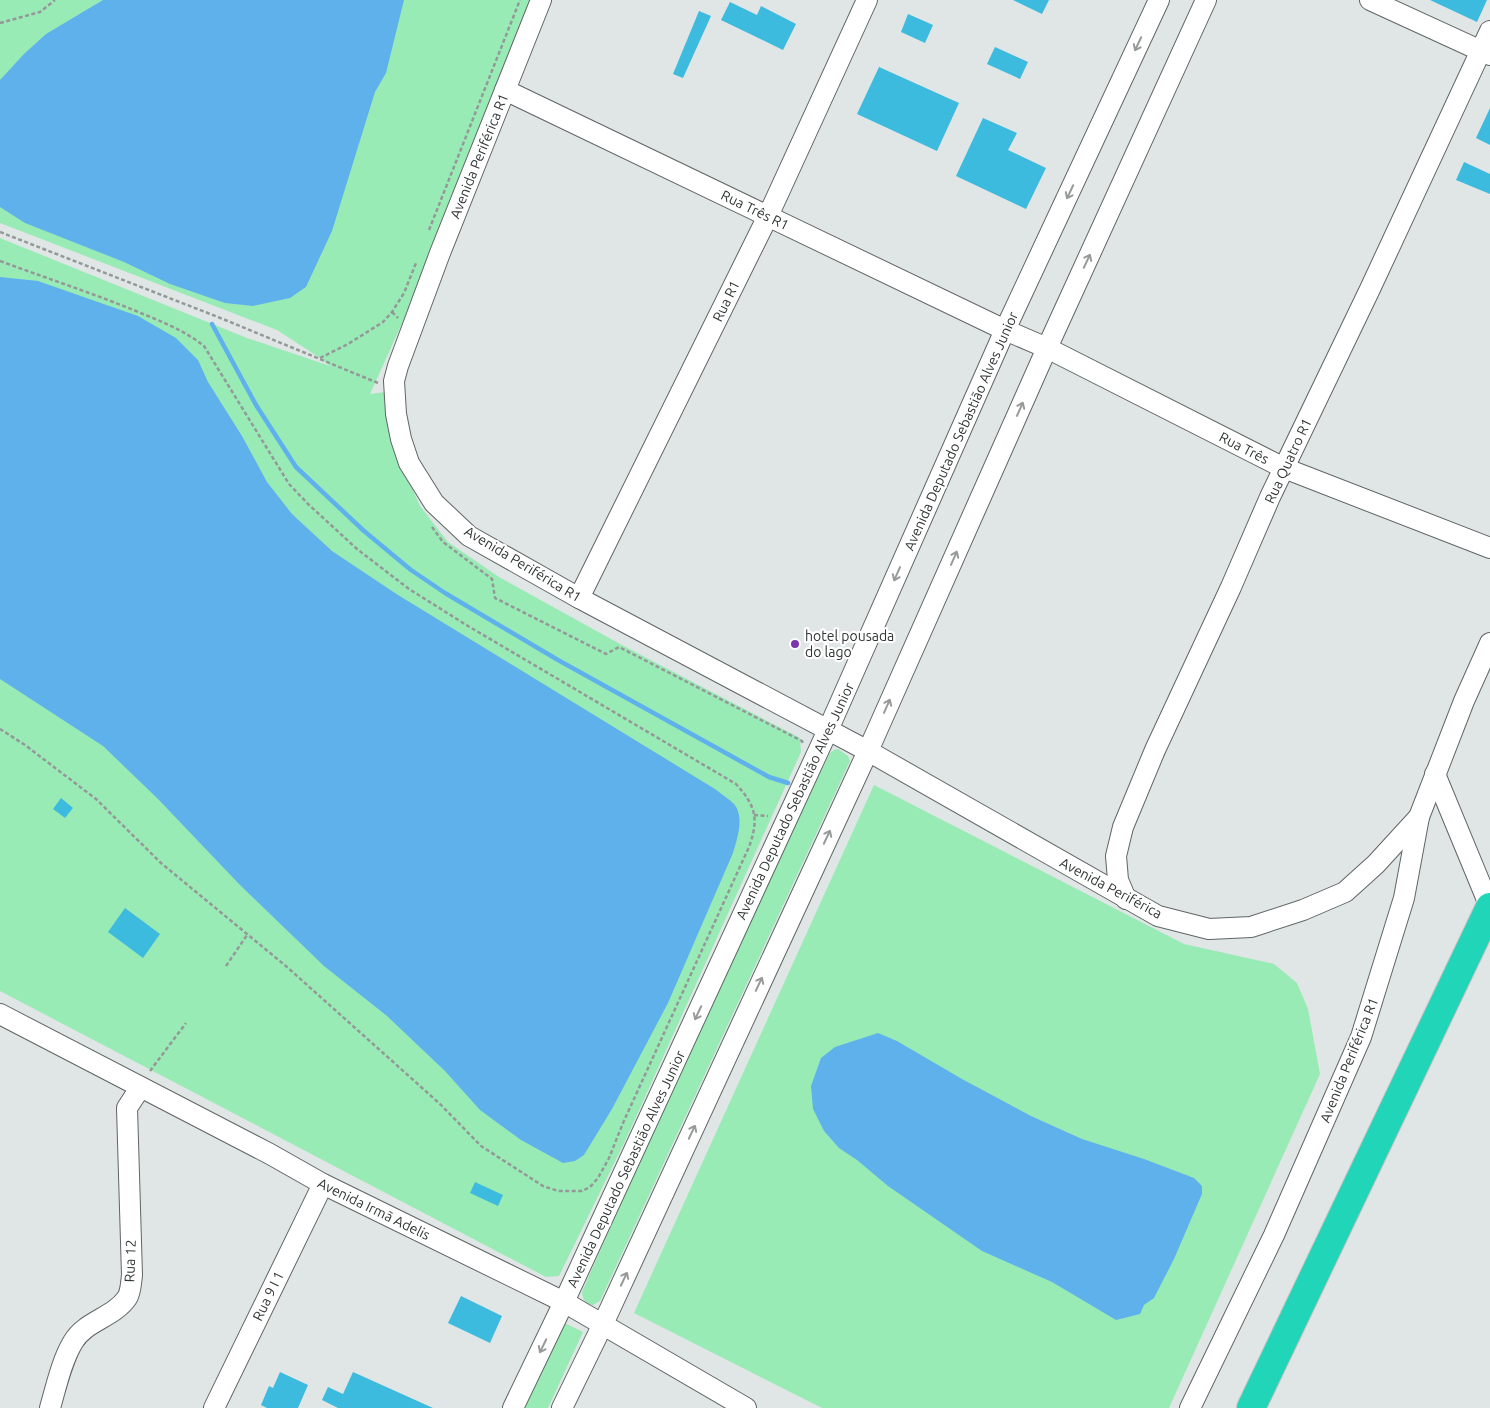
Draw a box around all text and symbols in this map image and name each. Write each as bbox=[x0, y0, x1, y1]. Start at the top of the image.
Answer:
one-way arrow bbox=[1133, 36, 1142, 51]
street label: Avenida Periférica R1 bbox=[447, 91, 511, 221]
one-way arrow bbox=[1064, 184, 1074, 199]
street label: Rua Três R1 bbox=[719, 187, 791, 233]
one-way arrow bbox=[1082, 254, 1092, 269]
street label: Rua R1 bbox=[709, 278, 743, 324]
street label: Avenida Deputado Sebastião Alves Junior bbox=[901, 308, 1021, 553]
one-way arrow bbox=[1015, 402, 1025, 417]
street label: Rua Quatro R1 bbox=[1261, 416, 1315, 506]
street label: Rua Três bbox=[1217, 429, 1271, 467]
street label: Avenida Periférica R1 bbox=[462, 523, 584, 605]
one-way arrow bbox=[949, 551, 959, 566]
one-way arrow bbox=[892, 566, 902, 581]
place label: hotel pousada do lago bbox=[805, 628, 894, 660]
marker: hotel pousada do lago bbox=[789, 638, 801, 650]
street label: Avenida Deputado Sebastião Alves Junior bbox=[733, 679, 857, 922]
one-way arrow bbox=[883, 699, 893, 714]
one-way arrow bbox=[823, 829, 833, 844]
street label: Avenida Periférica bbox=[1057, 854, 1165, 922]
one-way arrow bbox=[755, 977, 765, 992]
street label: Avenida Periférica R1 bbox=[1317, 995, 1381, 1125]
one-way arrow bbox=[692, 1005, 702, 1020]
street label: Avenida Deputado Sebastião Alves Junior bbox=[564, 1047, 688, 1290]
one-way arrow bbox=[687, 1125, 697, 1140]
street label: Avenida Irmã Adelis bbox=[315, 1175, 433, 1243]
street label: Rua 12 bbox=[121, 1239, 139, 1283]
street label: Rua 9 I 1 bbox=[249, 1269, 287, 1323]
one-way arrow bbox=[619, 1272, 629, 1287]
one-way arrow bbox=[538, 1338, 547, 1353]

